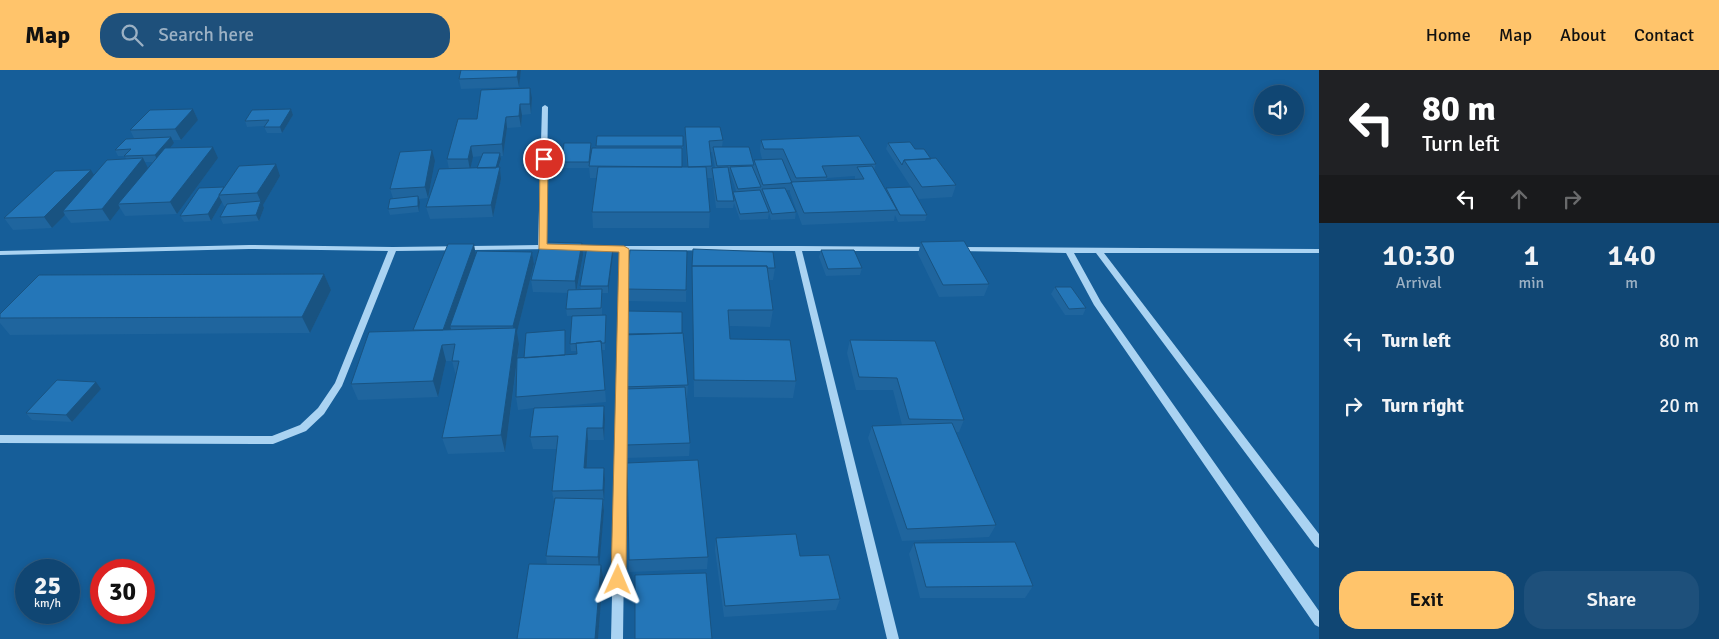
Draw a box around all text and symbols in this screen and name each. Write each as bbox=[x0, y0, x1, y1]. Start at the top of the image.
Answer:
search box bbox=[100, 13, 450, 58]
text: Map bbox=[25, 20, 70, 50]
icon: search bbox=[118, 21, 146, 49]
text: Search here bbox=[158, 23, 254, 47]
text: Home bbox=[1426, 24, 1471, 46]
text: Map bbox=[1499, 24, 1532, 46]
text: About bbox=[1560, 24, 1606, 46]
text: Contact bbox=[1634, 24, 1694, 46]
map controls bbox=[1254, 85, 1304, 135]
button: sound bbox=[1254, 85, 1304, 135]
text: 80 m bbox=[1422, 87, 1496, 130]
icon: left bbox=[1339, 90, 1404, 155]
text: Turn left bbox=[1422, 130, 1500, 157]
pin bbox=[523, 138, 565, 180]
icon: arrive bbox=[530, 145, 558, 173]
icon: left bbox=[1452, 185, 1480, 213]
icon: ahead bbox=[1505, 185, 1533, 213]
icon: right bbox=[1558, 185, 1586, 213]
text: 10:30 bbox=[1382, 237, 1455, 274]
text: 1 bbox=[1523, 237, 1539, 274]
text: 140 bbox=[1607, 237, 1656, 274]
text: Arrival bbox=[1396, 273, 1442, 293]
text: min bbox=[1518, 273, 1544, 293]
text: m bbox=[1625, 273, 1638, 293]
icon: left bbox=[1339, 327, 1367, 355]
text: Turn left bbox=[1382, 329, 1451, 353]
text: 80 m bbox=[1659, 329, 1699, 353]
icon: right bbox=[1339, 392, 1367, 420]
text: Turn right bbox=[1382, 394, 1464, 418]
text: 20 m bbox=[1659, 394, 1699, 418]
position arrow bbox=[591, 553, 643, 605]
speed limit sign: 30 bbox=[90, 559, 155, 624]
text: 25 bbox=[34, 570, 61, 601]
button: Exit bbox=[1339, 571, 1514, 629]
button: Share bbox=[1524, 571, 1699, 629]
text: km/h bbox=[34, 596, 61, 611]

